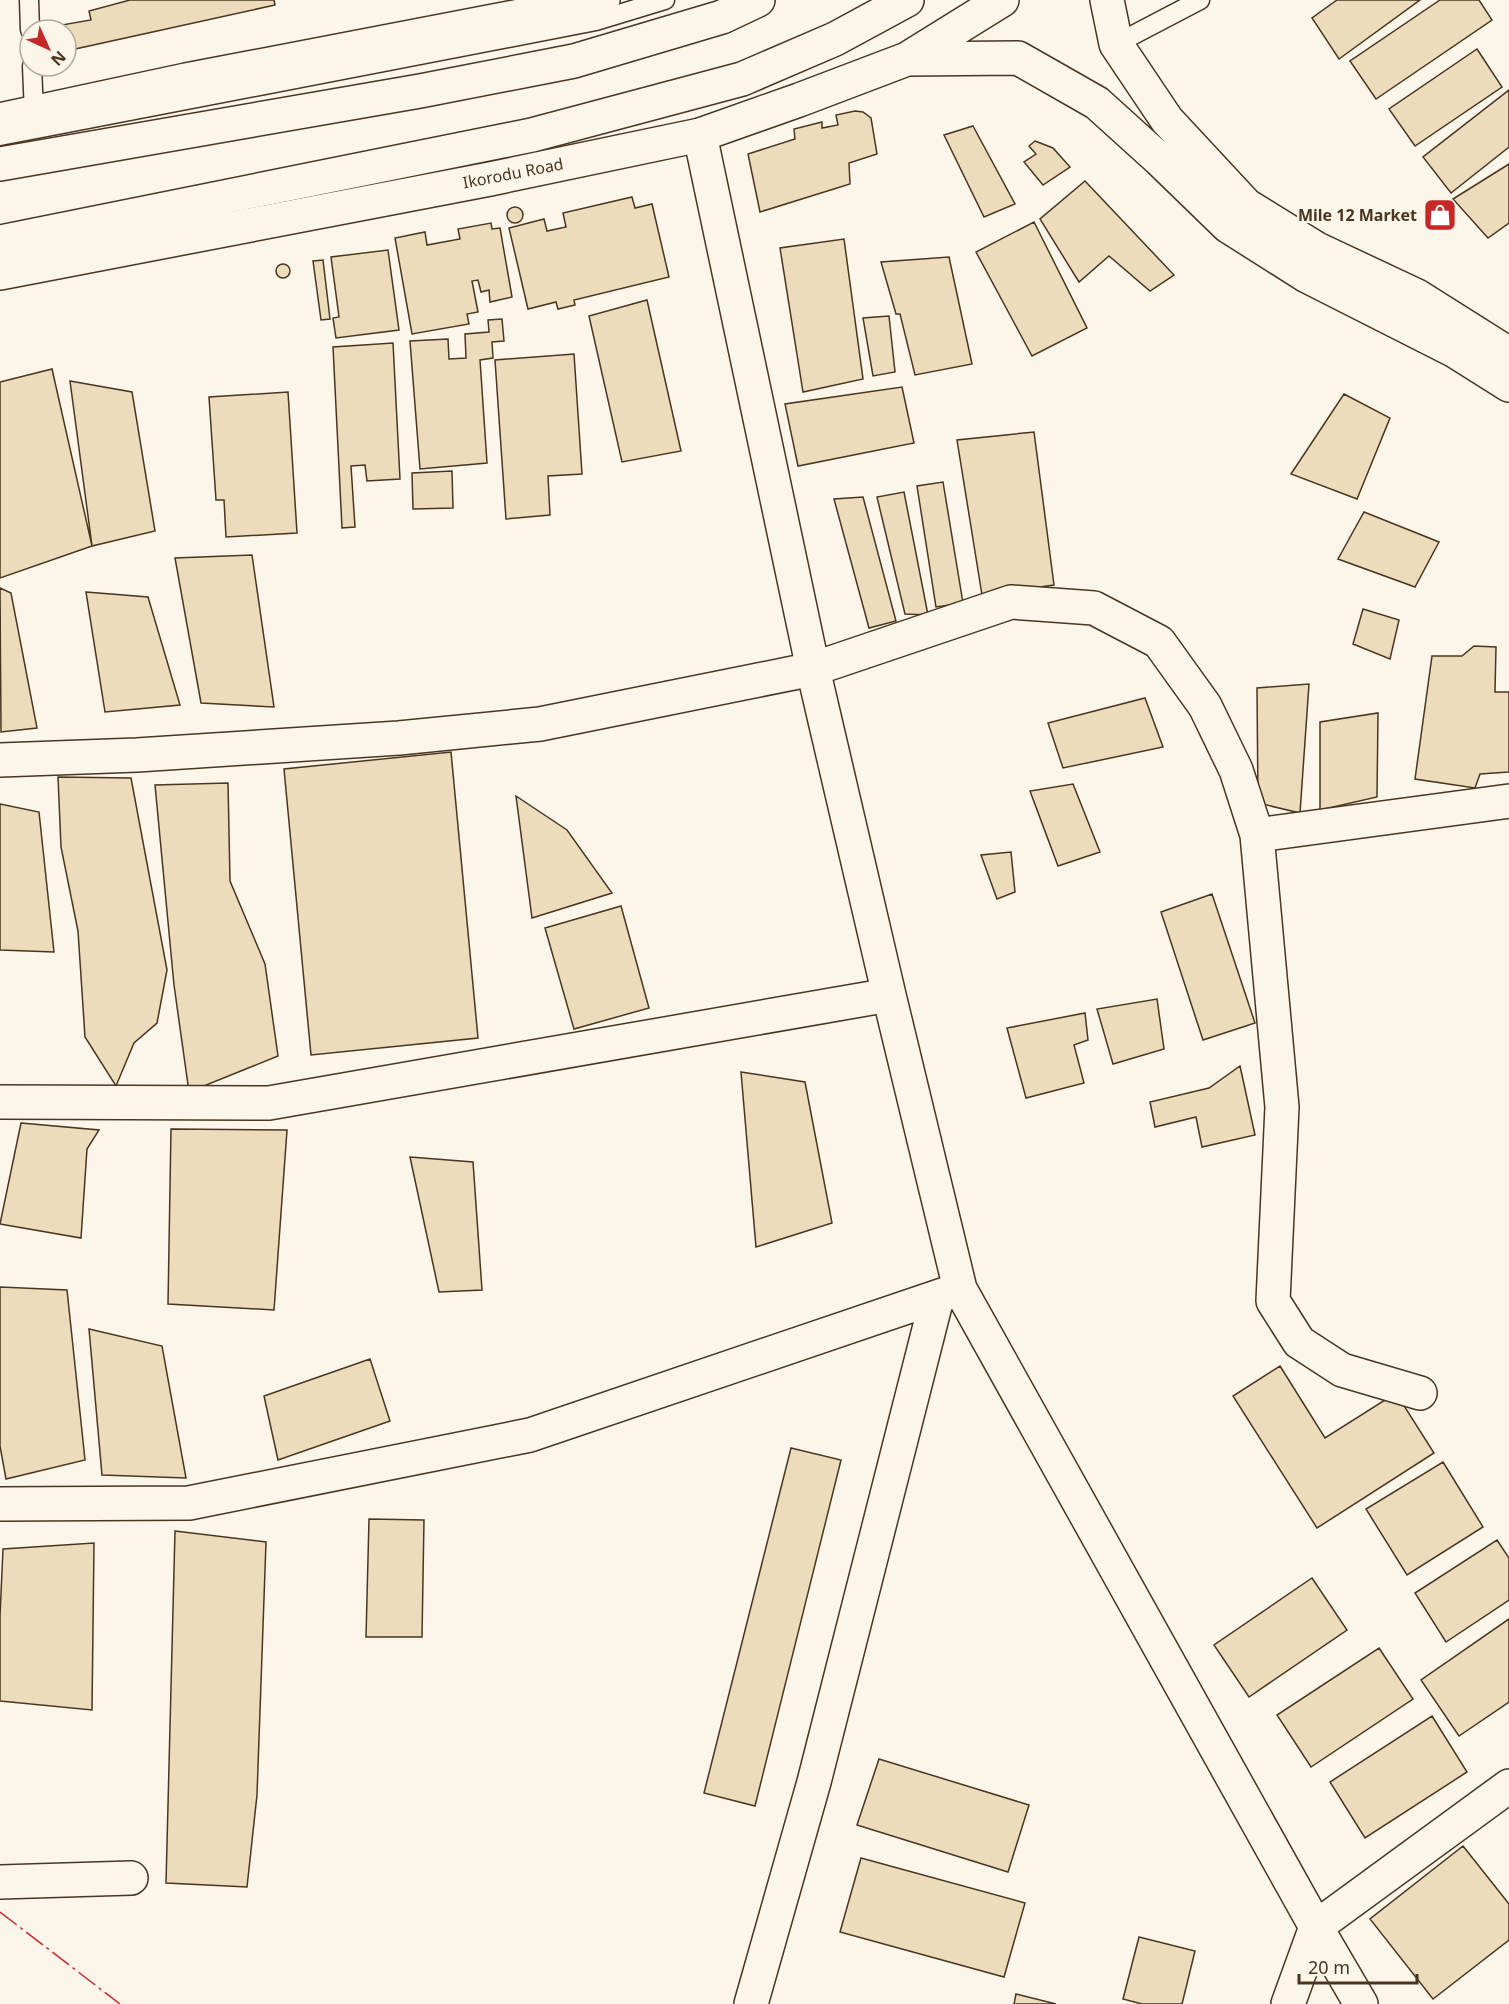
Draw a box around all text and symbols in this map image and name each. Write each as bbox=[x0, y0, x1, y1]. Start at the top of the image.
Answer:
north arrow bbox=[18, 18, 78, 78]
text: N bbox=[46, 46, 71, 71]
street label: Ikorodu Road bbox=[461, 152, 565, 194]
shop icon: Mile 12 Market bbox=[1422, 197, 1458, 233]
place label: Mile 12 Market bbox=[1298, 204, 1417, 226]
scale bar bbox=[1299, 1947, 1418, 1985]
text: 20 m bbox=[1308, 1955, 1350, 1979]

